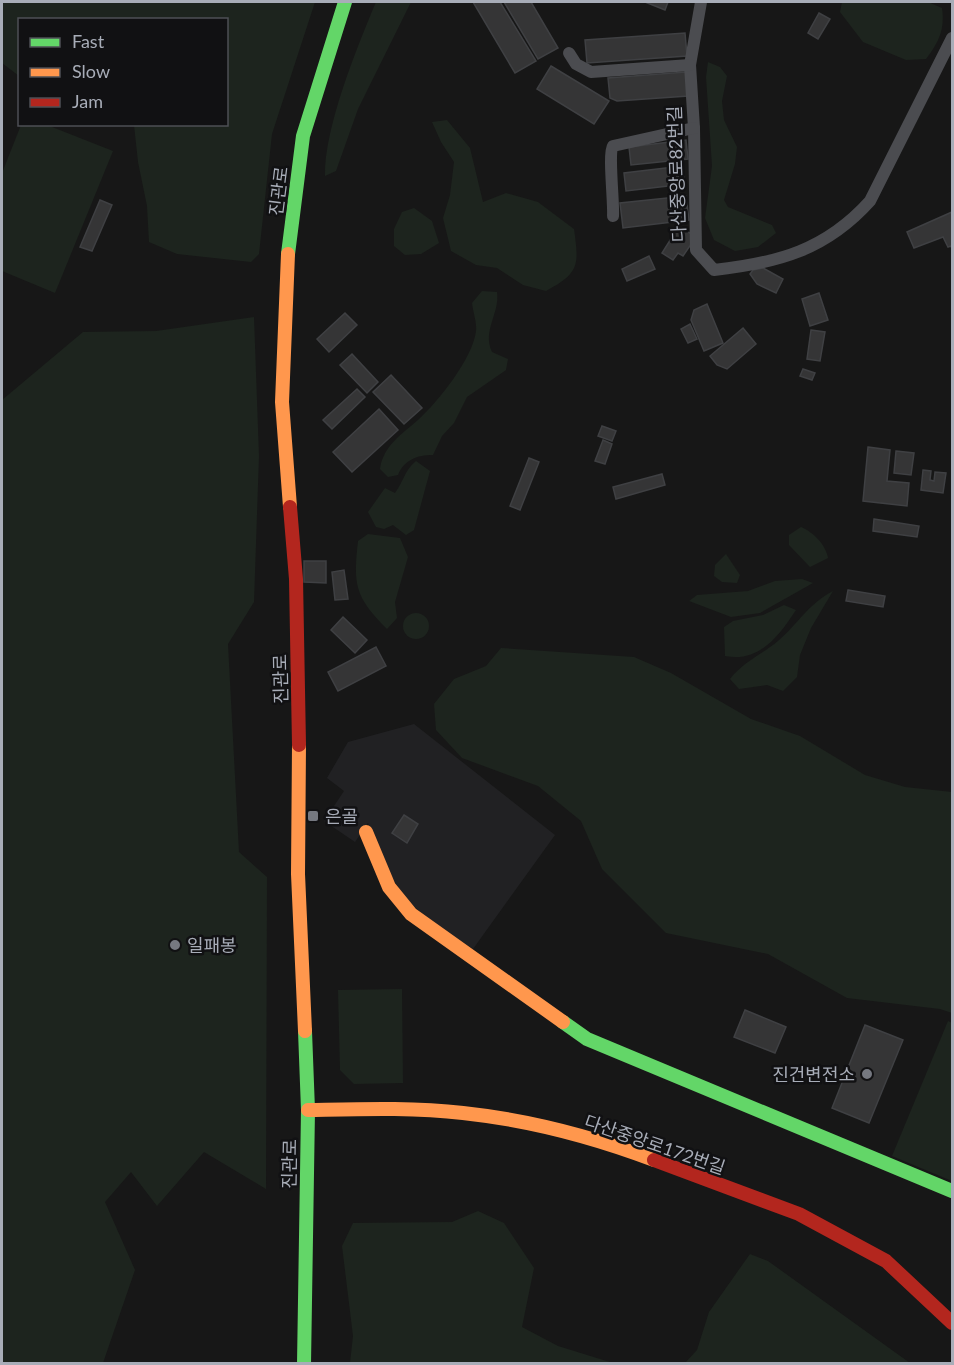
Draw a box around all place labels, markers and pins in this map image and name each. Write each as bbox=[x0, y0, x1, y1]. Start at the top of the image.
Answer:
place label: 은골 bbox=[325, 805, 358, 827]
marker: 은골 bbox=[306, 809, 320, 823]
place label: 일패봉 bbox=[187, 934, 237, 956]
marker: 일패봉 bbox=[168, 938, 182, 952]
place label: 진건변전소 bbox=[772, 1063, 855, 1085]
marker: 진건변전소 bbox=[860, 1067, 874, 1081]

